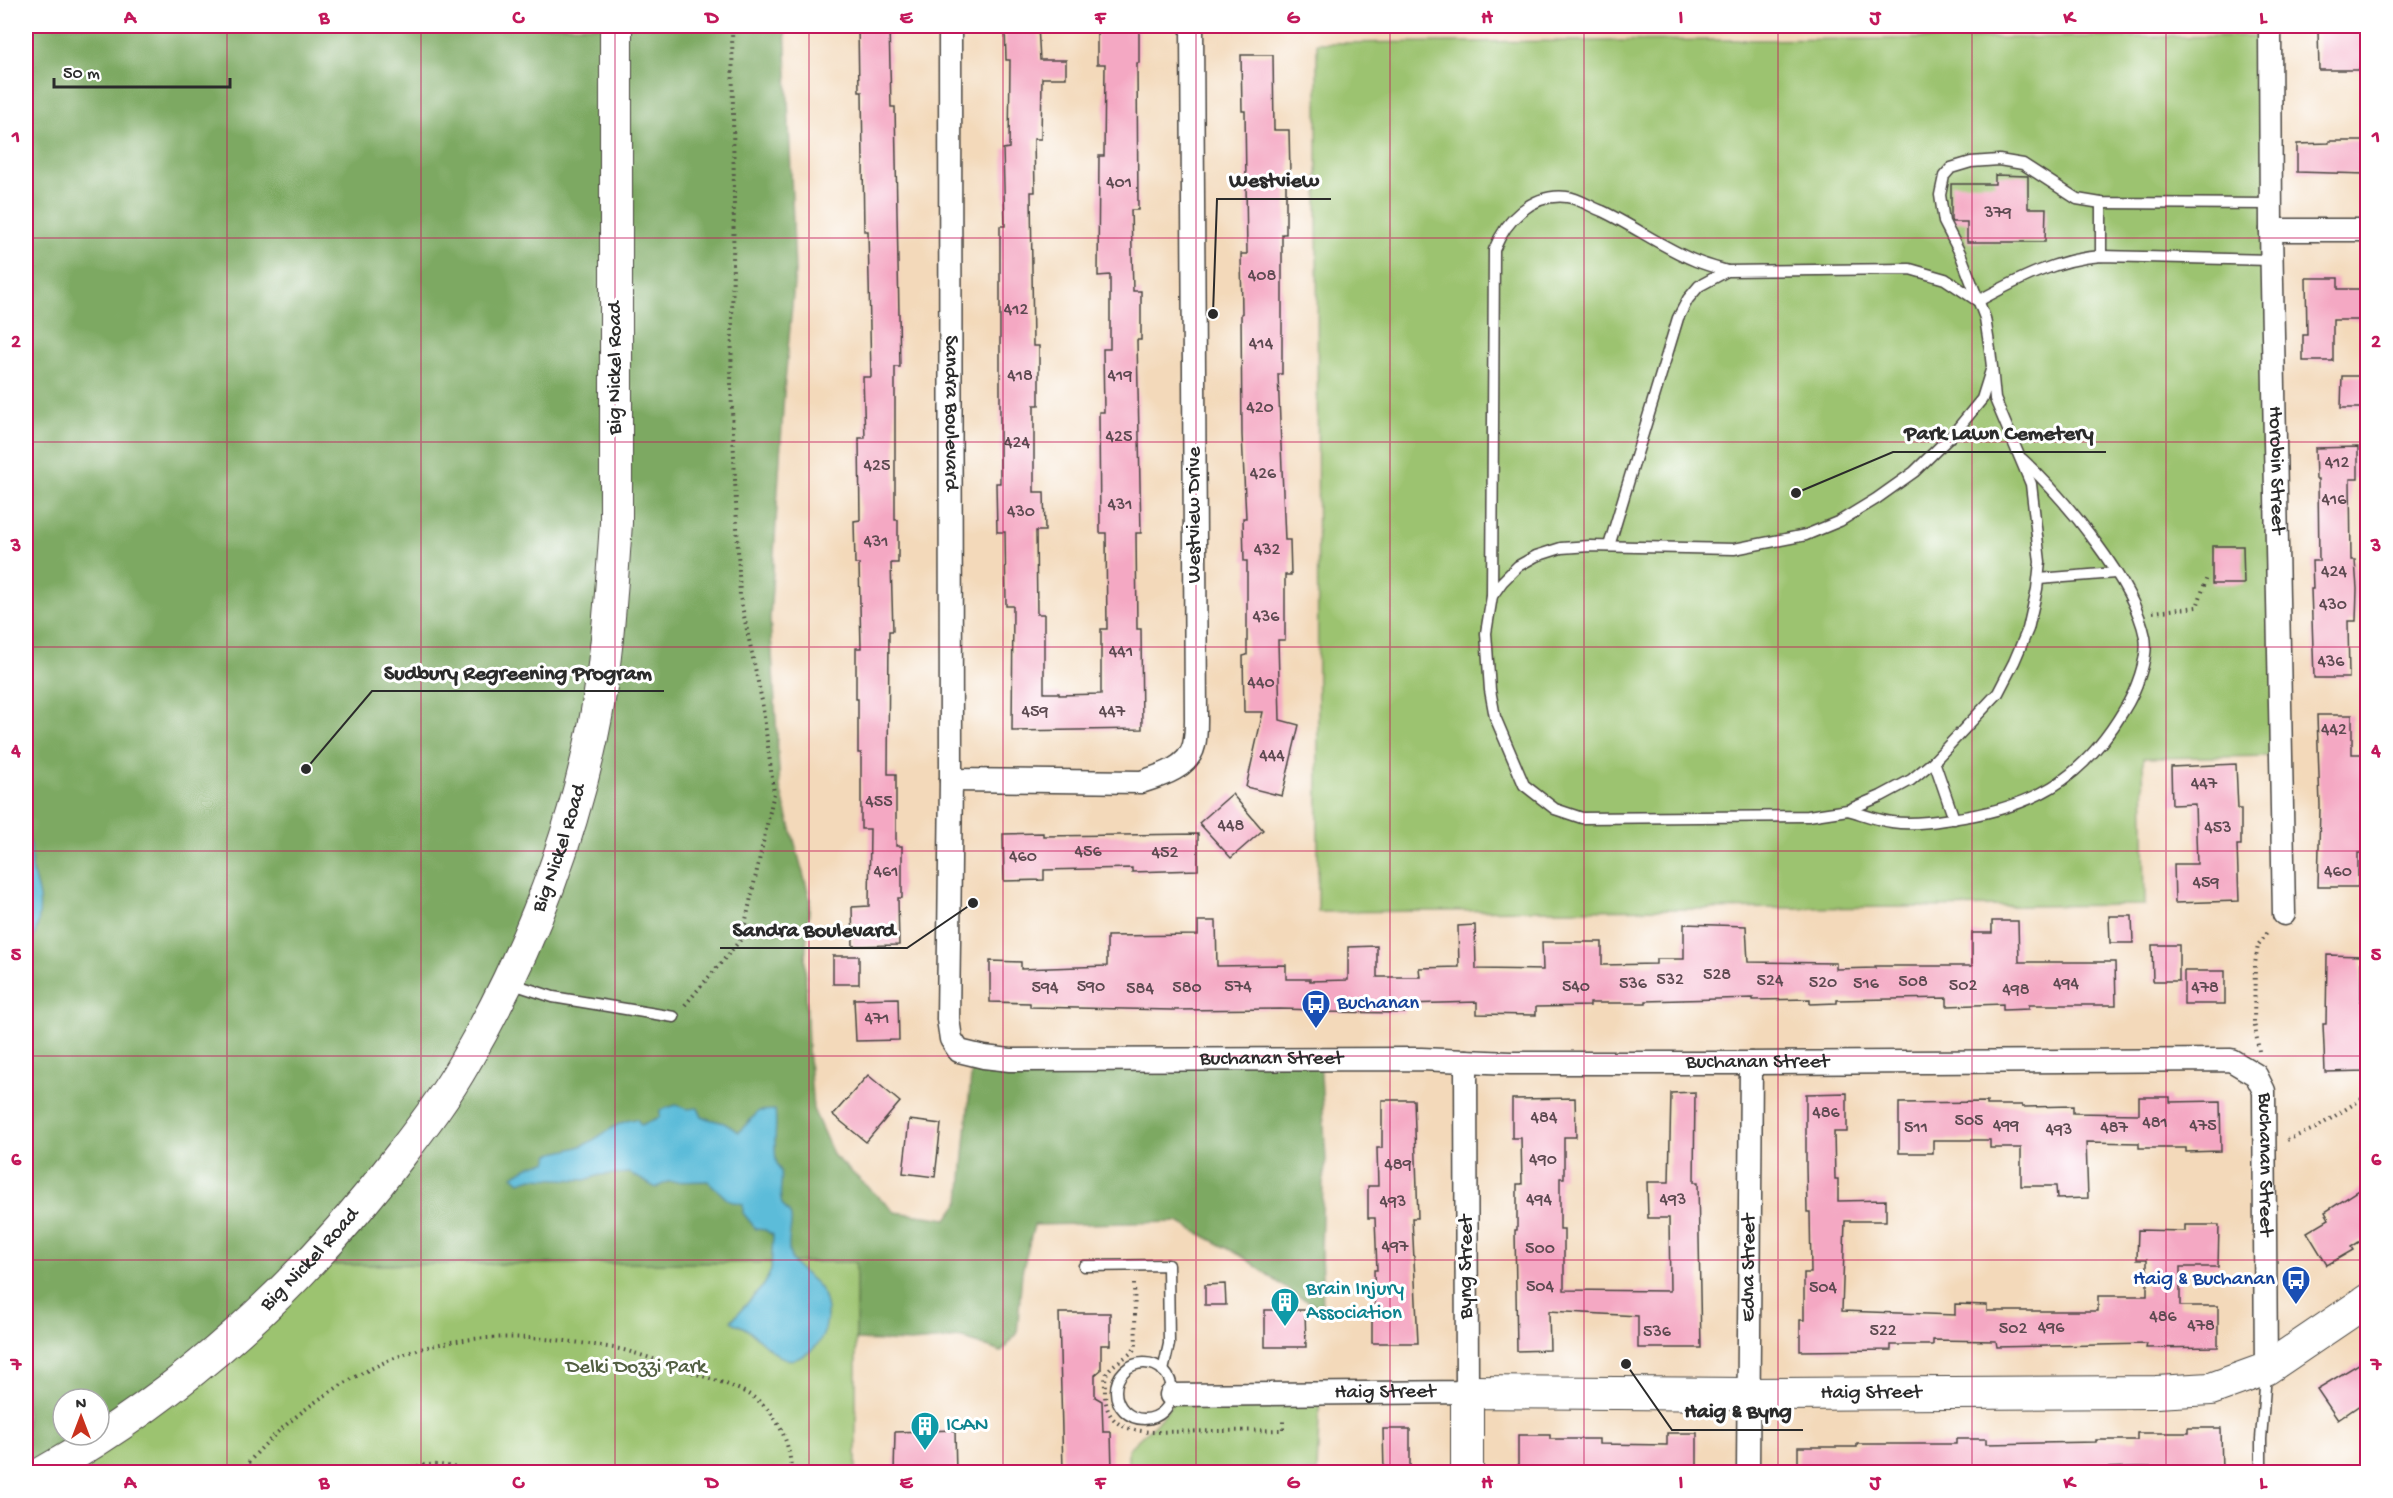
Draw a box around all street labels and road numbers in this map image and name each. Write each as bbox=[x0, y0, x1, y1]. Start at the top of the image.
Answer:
street label: Big Nickel Road bbox=[604, 300, 629, 436]
street label: Sandra Boulevard bbox=[938, 335, 963, 492]
street label: Horobin Street bbox=[2262, 406, 2289, 537]
street label: Westview Drive bbox=[1183, 446, 1208, 583]
street label: Big Nickel Road bbox=[526, 780, 593, 917]
street label: Buchanan Street bbox=[1199, 1047, 1346, 1072]
street label: Buchanan Street bbox=[1685, 1050, 1832, 1076]
street label: Buchanan Street bbox=[2252, 1092, 2278, 1238]
street label: Big Nickel Road bbox=[255, 1202, 366, 1318]
street label: Edna Street bbox=[1737, 1211, 1762, 1322]
street label: Byng Street bbox=[1455, 1213, 1480, 1320]
street label: Haig Street bbox=[1334, 1380, 1438, 1406]
street label: Haig Street bbox=[1820, 1381, 1924, 1406]

